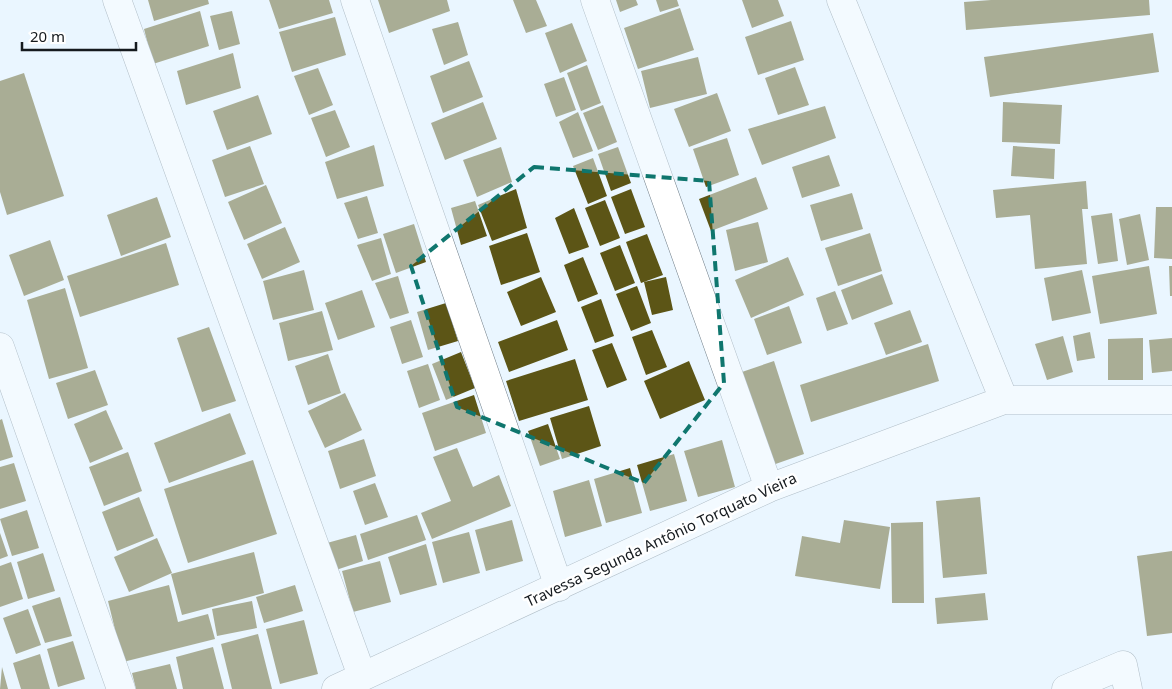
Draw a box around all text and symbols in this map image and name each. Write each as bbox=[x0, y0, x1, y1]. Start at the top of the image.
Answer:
scale bar bbox=[22, 20, 136, 52]
text: 20 m bbox=[30, 26, 65, 46]
street label: Travessa Segunda Antônio Torquato Vieira bbox=[522, 467, 799, 611]

